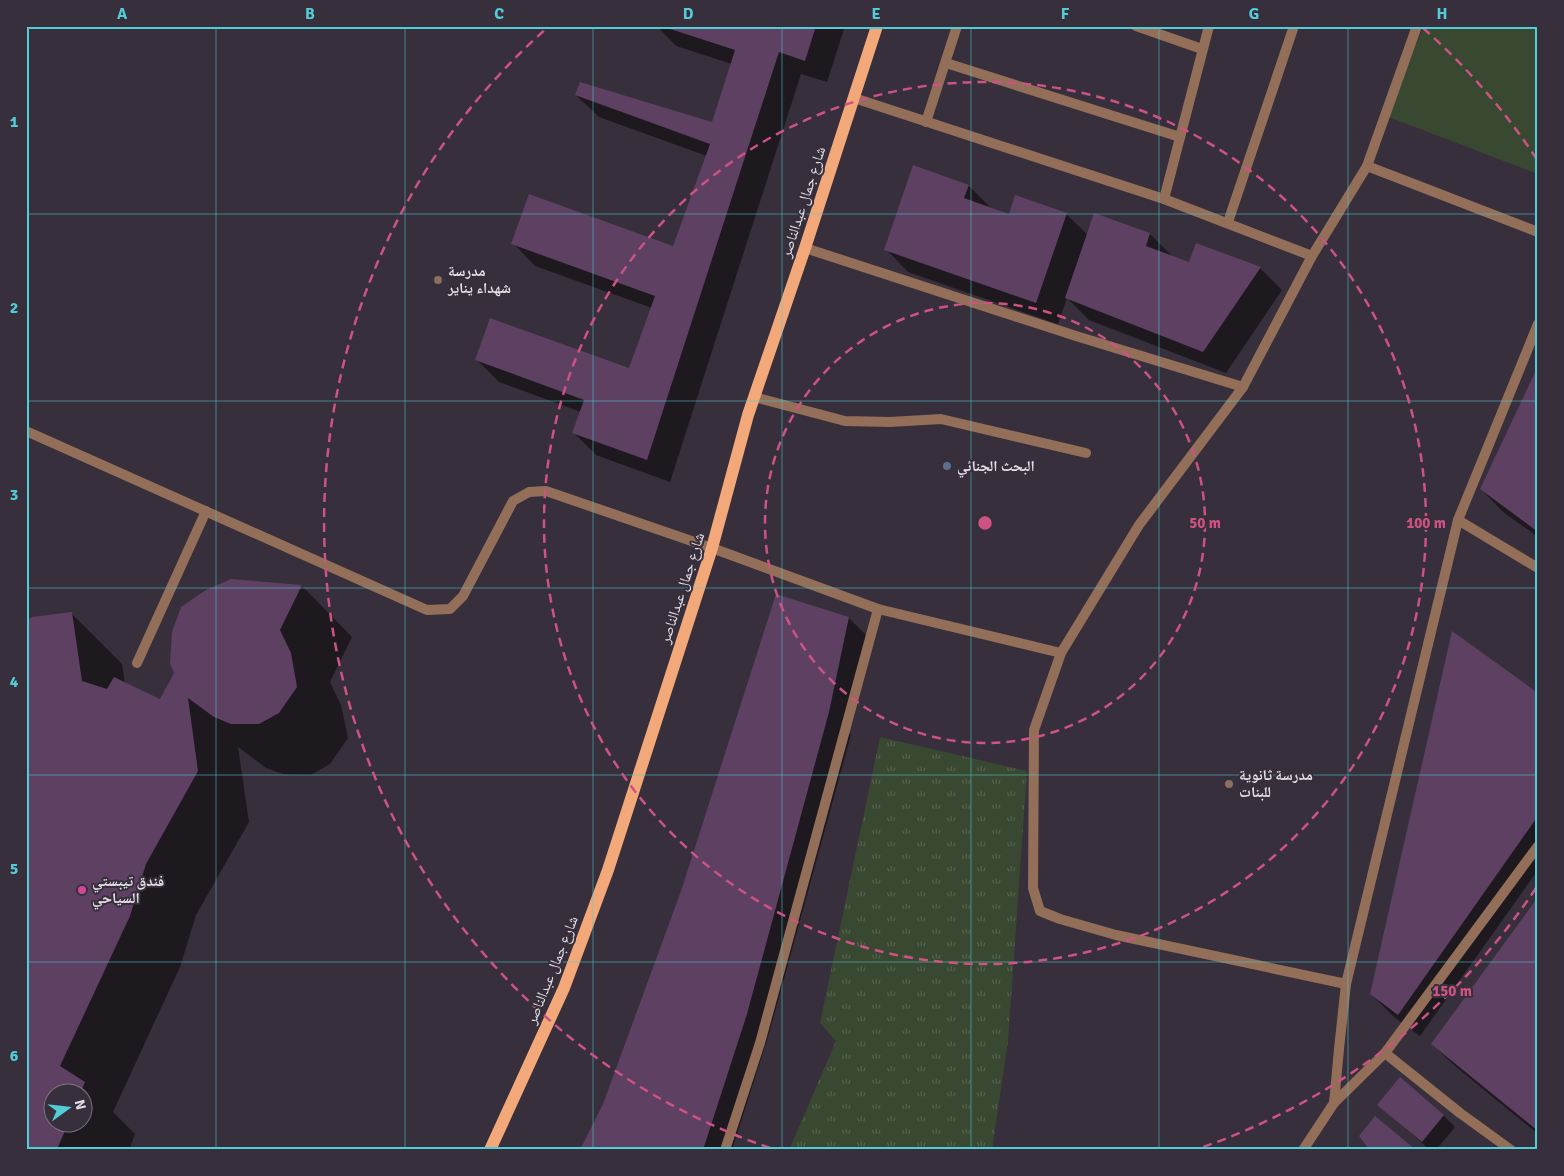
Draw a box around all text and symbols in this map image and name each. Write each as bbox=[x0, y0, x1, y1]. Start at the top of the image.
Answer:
text: A bbox=[117, 4, 128, 24]
text: B bbox=[305, 4, 315, 24]
text: C bbox=[494, 4, 504, 24]
text: D bbox=[683, 4, 694, 24]
text: E bbox=[871, 4, 881, 24]
text: F bbox=[1061, 4, 1070, 24]
text: G bbox=[1249, 4, 1259, 24]
text: H bbox=[1437, 4, 1447, 24]
text: 1 bbox=[10, 112, 19, 132]
street label: شارع جمال عبدالناصر bbox=[776, 144, 830, 261]
place label: مدرسة شهداء يناير bbox=[447, 262, 511, 297]
marker: مدرسة شهداء يناير bbox=[432, 274, 444, 286]
text: 2 bbox=[10, 298, 18, 318]
place label: البحث الجنائي bbox=[957, 457, 1035, 478]
marker: البحث الجنائي bbox=[941, 460, 953, 472]
text: 3 bbox=[10, 485, 18, 505]
centre of rings bbox=[976, 514, 994, 532]
text: 50 m bbox=[1189, 514, 1221, 532]
text: 100 m bbox=[1406, 514, 1446, 532]
street label: شارع جمال عبدالناصر bbox=[655, 530, 709, 647]
text: 4 bbox=[10, 672, 19, 692]
place label: مدرسة ثانوية للبنات bbox=[1239, 766, 1313, 801]
marker: مدرسة ثانوية للبنات bbox=[1223, 778, 1235, 790]
text: 5 bbox=[10, 859, 18, 879]
place label: فندق تيبستي السياحي bbox=[92, 872, 164, 910]
marker: فندق تيبستي السياحي bbox=[76, 884, 88, 896]
street label: شارع جمال عبدالناصر bbox=[522, 913, 583, 1028]
text: 150 m bbox=[1432, 982, 1472, 1000]
text: 6 bbox=[10, 1046, 19, 1066]
north arrow bbox=[42, 1084, 92, 1134]
text: N bbox=[71, 1098, 90, 1112]

